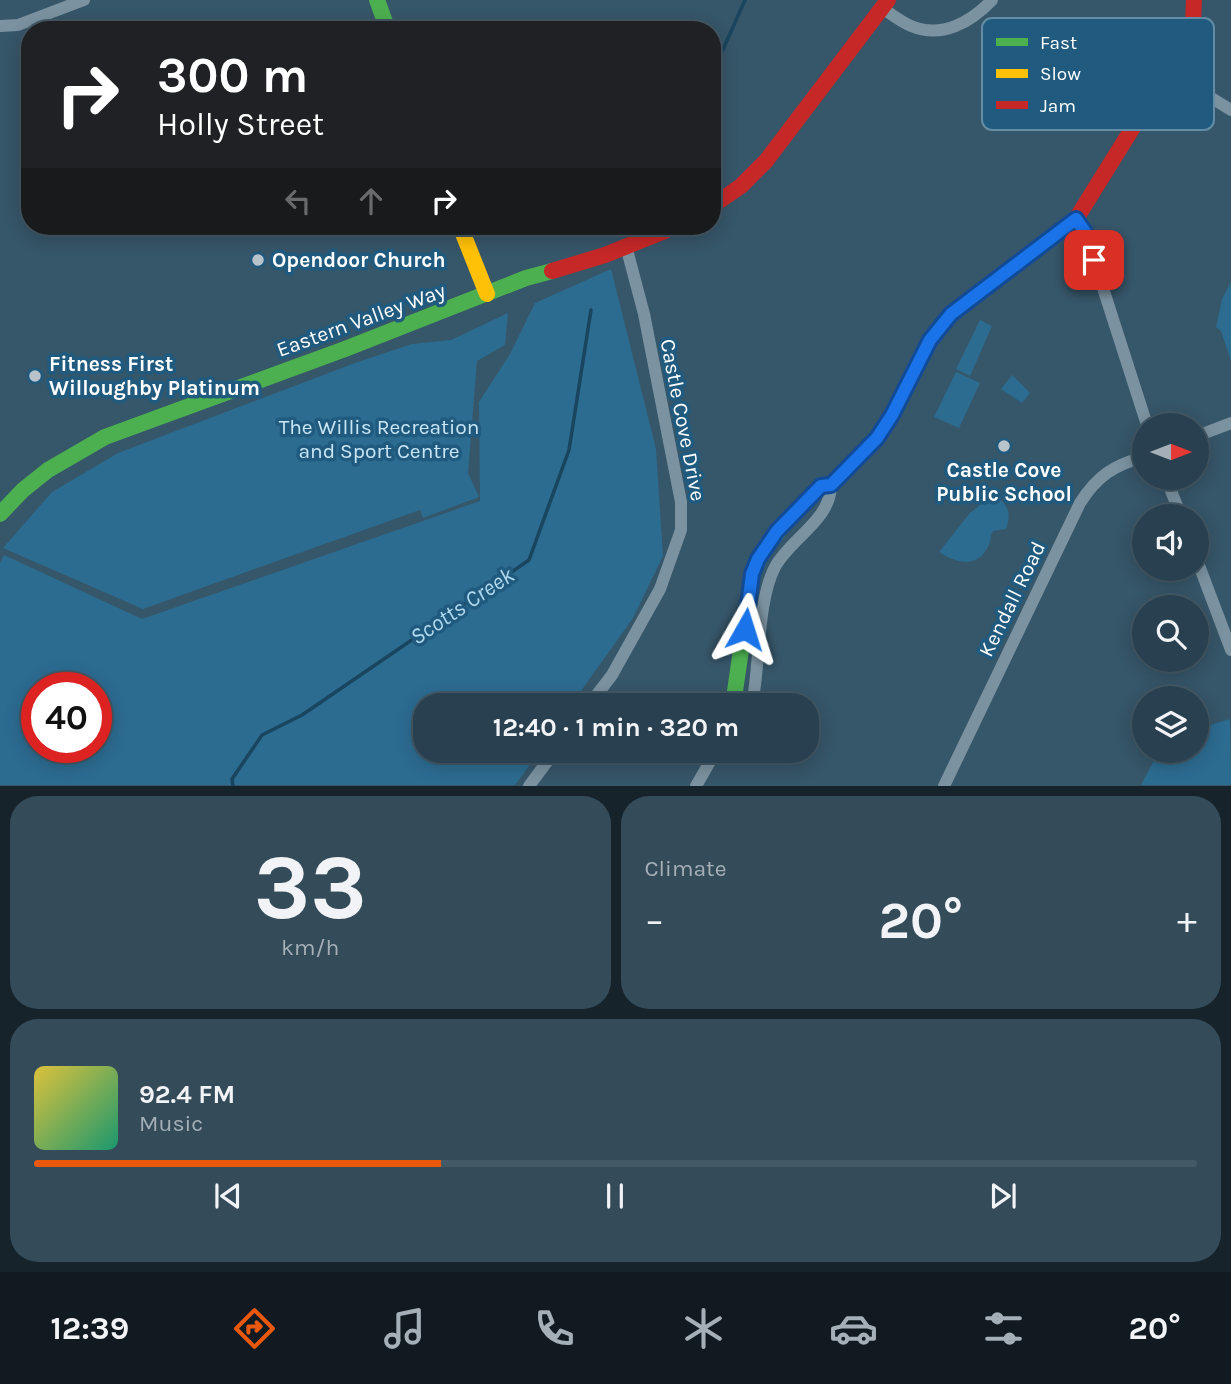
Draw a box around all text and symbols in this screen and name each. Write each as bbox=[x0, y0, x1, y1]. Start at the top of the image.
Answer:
legend bbox=[982, 18, 1214, 130]
text: Fast bbox=[1040, 32, 1077, 54]
text: 300 m bbox=[157, 47, 308, 104]
icon: right bbox=[42, 49, 133, 140]
text: Slow bbox=[1040, 63, 1081, 85]
text: Jam bbox=[1040, 95, 1076, 117]
text: Holly Street bbox=[157, 106, 324, 143]
icon: left bbox=[279, 182, 317, 220]
icon: ahead bbox=[352, 182, 390, 220]
icon: right bbox=[425, 182, 463, 220]
pin bbox=[1064, 230, 1124, 290]
icon: arrive bbox=[1075, 241, 1113, 279]
place label: Opendoor Church bbox=[272, 248, 446, 272]
marker: Opendoor Church bbox=[250, 252, 266, 268]
street label: Eastern Valley Way bbox=[273, 278, 449, 362]
street label: Castle Cove Drive bbox=[656, 337, 710, 503]
place label: Fitness First Willoughby Platinum bbox=[49, 352, 260, 400]
marker: Fitness First Willoughby Platinum bbox=[27, 368, 43, 384]
north arrow bbox=[1132, 413, 1209, 490]
map controls bbox=[1132, 413, 1209, 763]
park label: The Willis Recreation and Sport Centre bbox=[279, 415, 479, 463]
marker: Castle Cove Public School bbox=[996, 438, 1012, 454]
place label: Castle Cove Public School bbox=[936, 458, 1072, 506]
button: sound bbox=[1132, 504, 1209, 581]
street label: Kendall Road bbox=[974, 537, 1050, 661]
water label: Scotts Creek bbox=[405, 561, 519, 651]
position arrow bbox=[708, 592, 782, 666]
button: search bbox=[1132, 595, 1209, 672]
speed limit sign: 40 bbox=[21, 672, 112, 763]
button: layers bbox=[1132, 686, 1209, 763]
text: 12:40 · 1 min · 320 m bbox=[493, 712, 739, 743]
text: 33 bbox=[254, 835, 367, 941]
text: Climate bbox=[645, 855, 727, 882]
text: 20° bbox=[878, 890, 963, 951]
text: − bbox=[645, 898, 664, 943]
text: + bbox=[1177, 898, 1197, 943]
text: km/h bbox=[281, 934, 339, 961]
text: 92.4 FM bbox=[139, 1079, 235, 1110]
text: Music bbox=[139, 1110, 203, 1137]
icon: previous bbox=[209, 1177, 247, 1215]
icon: pause bbox=[596, 1177, 634, 1215]
icon: next bbox=[984, 1177, 1022, 1215]
icon: directions bbox=[230, 1304, 279, 1353]
icon: music bbox=[380, 1304, 429, 1353]
icon: phone bbox=[530, 1304, 579, 1353]
icon: climate bbox=[679, 1304, 728, 1353]
icon: car bbox=[829, 1304, 878, 1353]
icon: filters bbox=[979, 1304, 1028, 1353]
text: 12:39 bbox=[50, 1310, 129, 1347]
text: 20° bbox=[1129, 1310, 1181, 1347]

